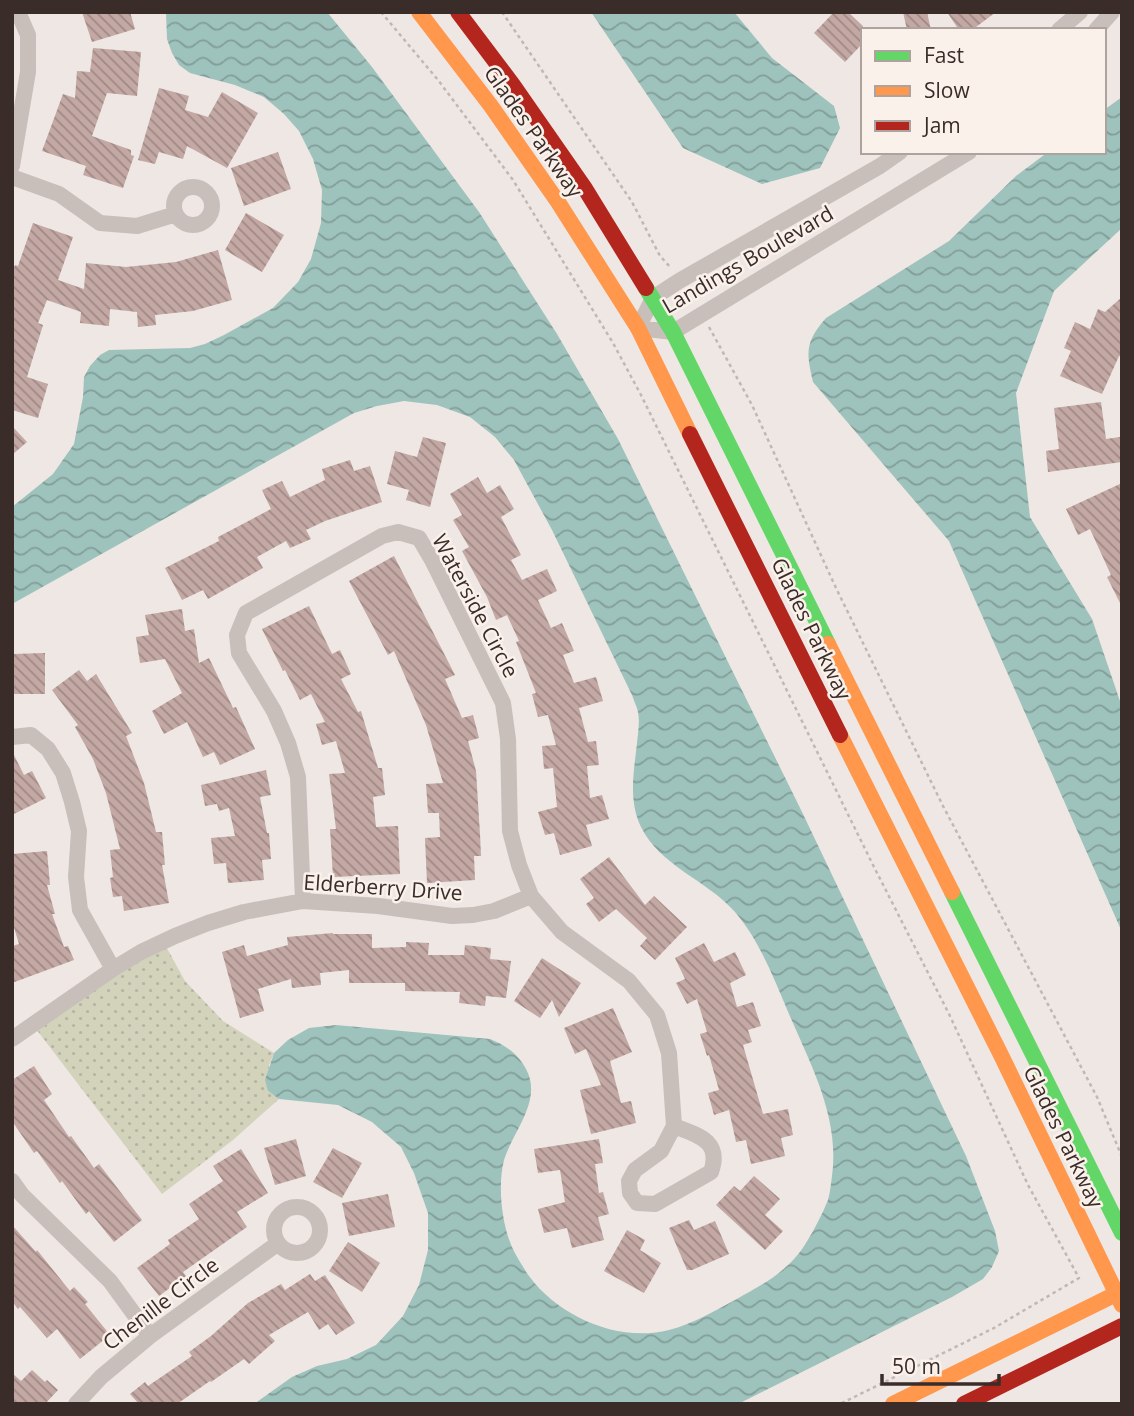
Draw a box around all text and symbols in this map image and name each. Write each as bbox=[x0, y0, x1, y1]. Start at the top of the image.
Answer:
legend bbox=[861, 28, 1106, 154]
text: Fast bbox=[924, 41, 964, 69]
street label: Glades Parkway bbox=[478, 60, 590, 203]
text: Slow bbox=[924, 76, 970, 104]
text: Jam bbox=[922, 111, 961, 139]
street label: Landings Boulevard bbox=[657, 199, 838, 320]
street label: Waterside Circle bbox=[426, 529, 525, 682]
street label: Glades Parkway bbox=[765, 553, 859, 705]
street label: Elderberry Drive bbox=[303, 867, 464, 907]
street label: Glades Parkway bbox=[1017, 1061, 1111, 1213]
street label: Chenille Circle bbox=[97, 1250, 224, 1356]
scale bar bbox=[882, 1342, 999, 1386]
text: 50 m bbox=[892, 1352, 941, 1380]

